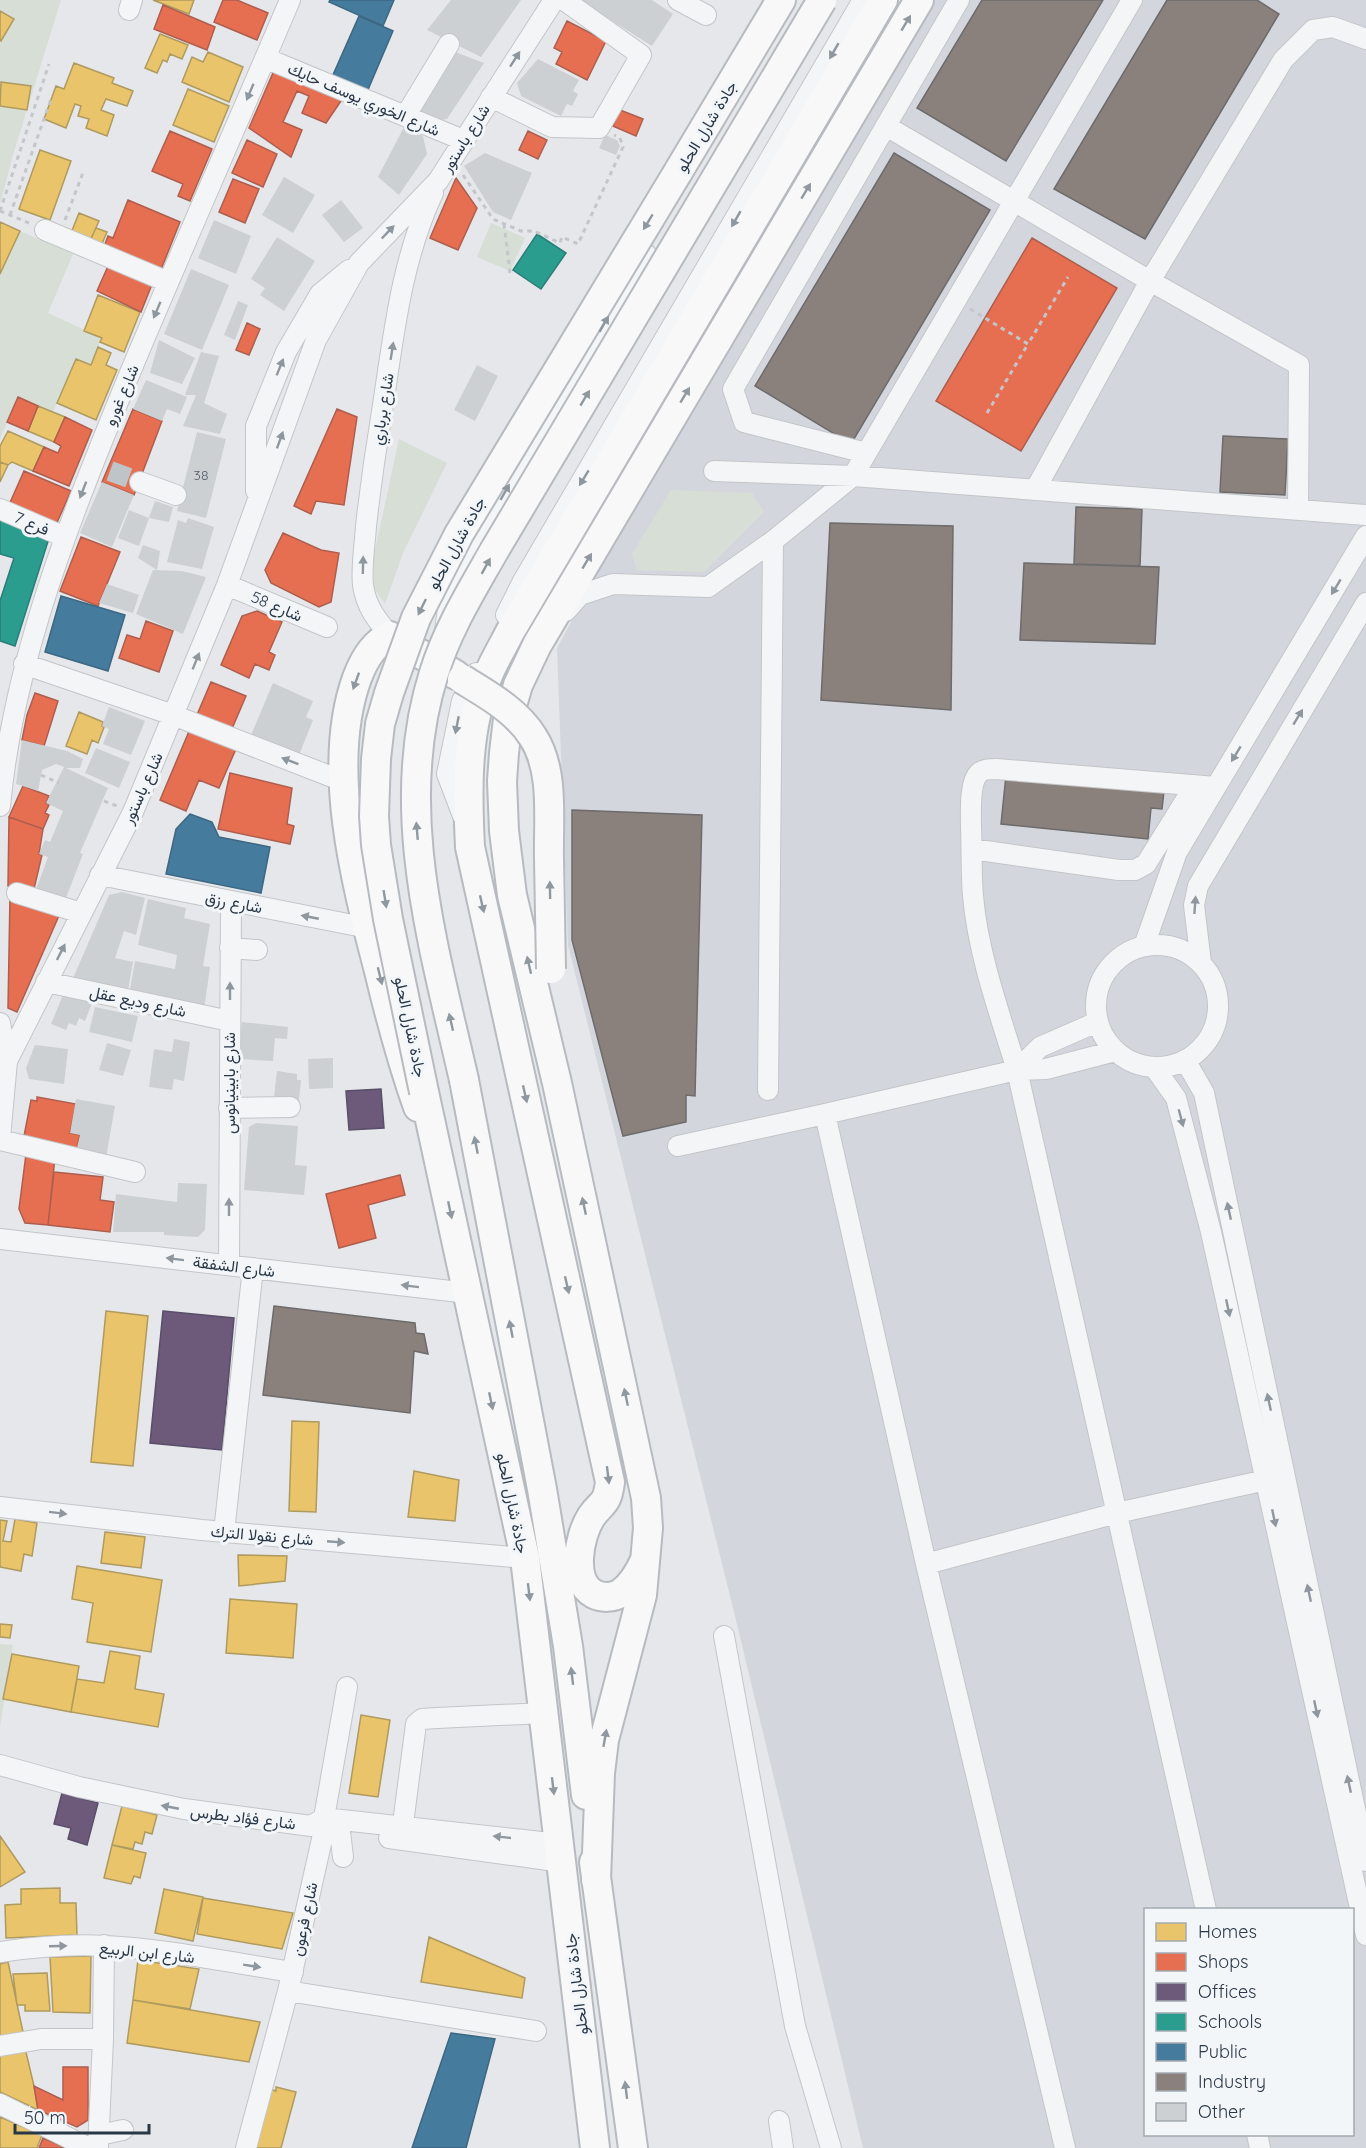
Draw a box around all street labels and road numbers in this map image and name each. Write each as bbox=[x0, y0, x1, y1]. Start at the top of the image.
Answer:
street label: شارع الخوري يوسف حايك bbox=[283, 58, 443, 144]
street label: جادة شارل الحلو bbox=[671, 77, 742, 175]
street label: شارع باستور bbox=[436, 100, 495, 178]
street label: شارع غورو bbox=[99, 361, 145, 429]
street label: شارع برباري bbox=[366, 372, 402, 447]
street label: جادة شارل الحلو bbox=[422, 493, 491, 593]
street label: فرع 7 bbox=[11, 507, 52, 541]
street label: شارع 58 bbox=[247, 586, 306, 628]
street label: شارع باستور bbox=[117, 749, 169, 829]
street label: شارع رزق bbox=[203, 887, 264, 919]
street label: جادة شارل الحلو bbox=[390, 975, 431, 1080]
street label: شارع وديع عقل bbox=[87, 981, 188, 1023]
street label: شارع بابينيانوس bbox=[219, 1032, 241, 1134]
street label: شارع الشفقة bbox=[192, 1251, 276, 1283]
street label: جادة شارل الحلو bbox=[492, 1451, 533, 1556]
street label: شارع نقولا الترك bbox=[210, 1521, 314, 1551]
street label: شارع فؤاد بطرس bbox=[189, 1801, 297, 1835]
street label: شارع فرعون bbox=[286, 1880, 324, 1958]
street label: جادة شارل الحلو bbox=[560, 1932, 593, 2036]
street label: شارع ابن الربيع bbox=[98, 1937, 196, 1969]

